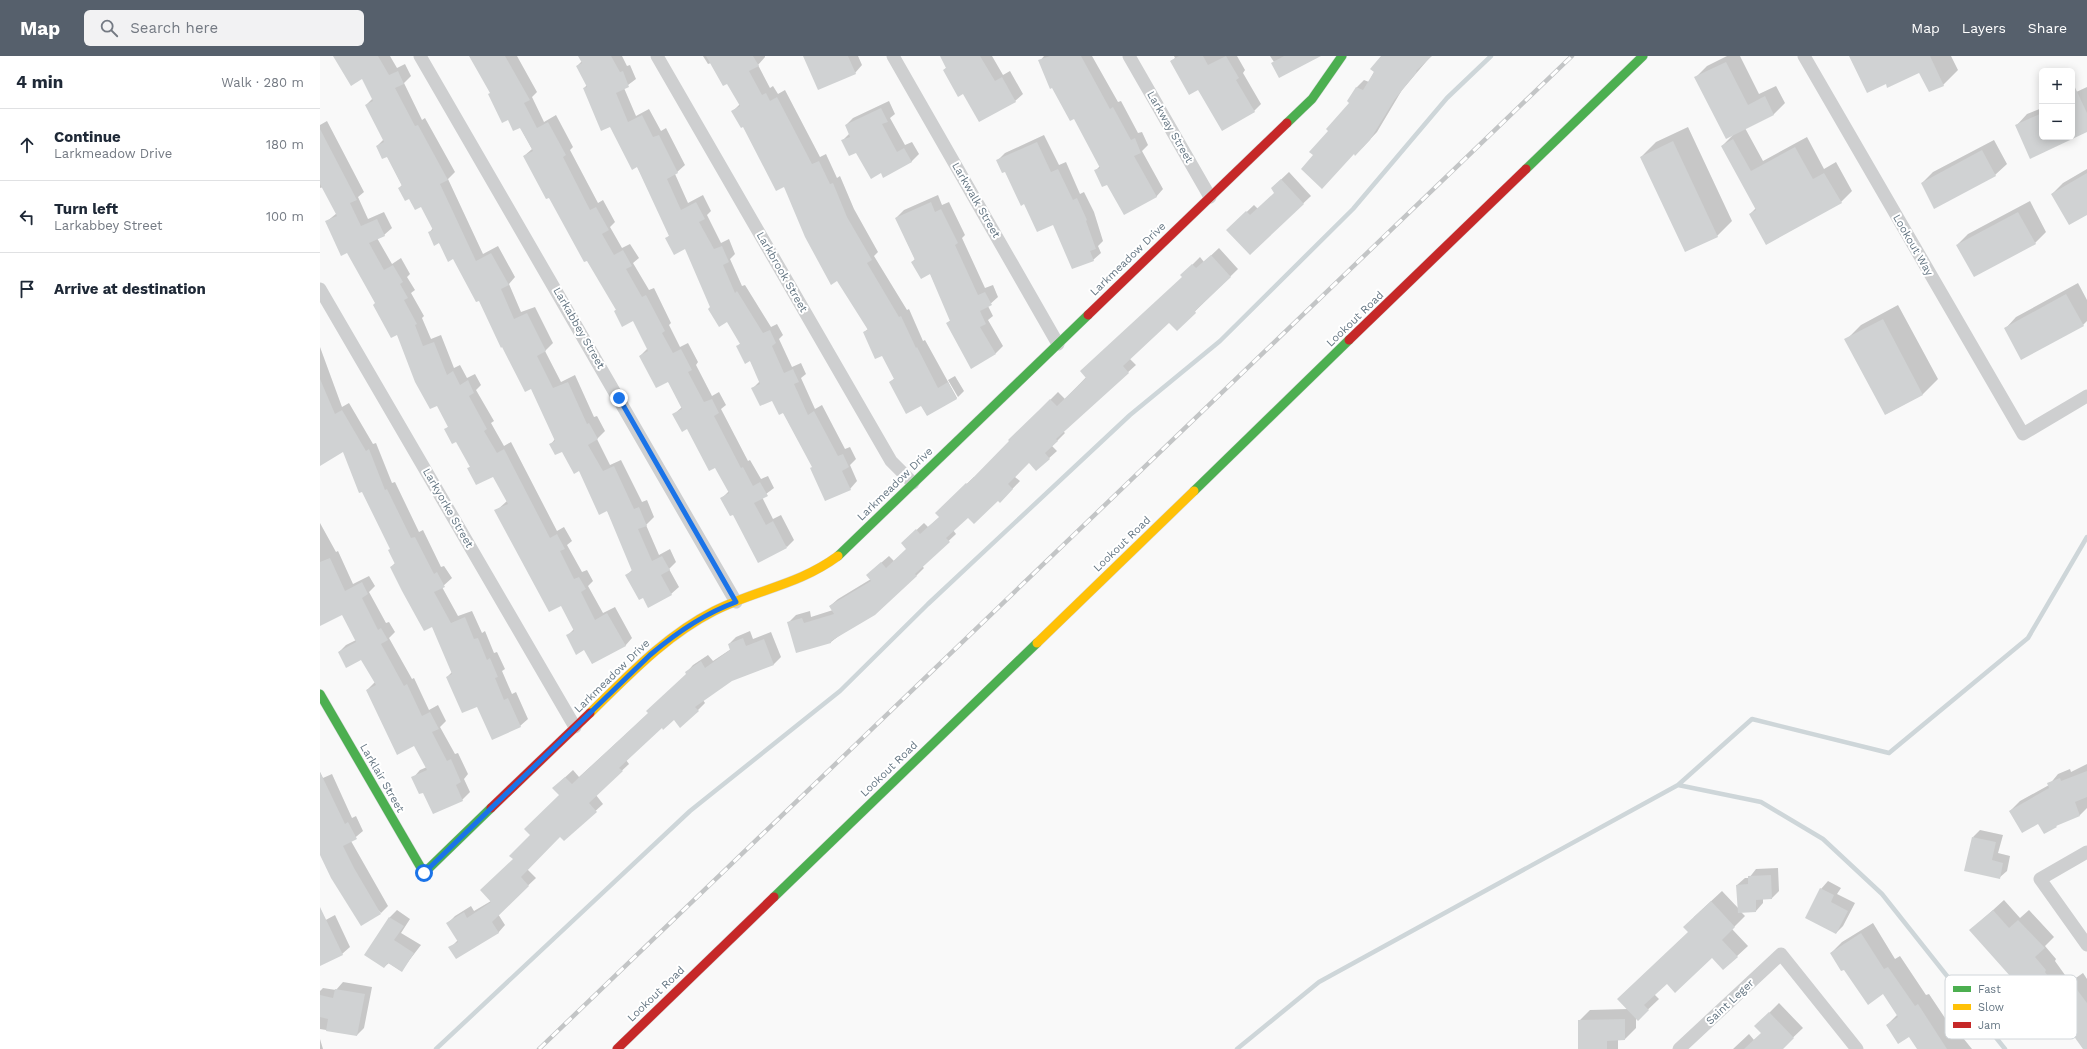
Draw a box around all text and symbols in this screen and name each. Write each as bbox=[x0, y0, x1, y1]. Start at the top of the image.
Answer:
search box bbox=[84, 10, 364, 46]
text: Map bbox=[20, 17, 60, 40]
icon: search bbox=[98, 17, 120, 39]
text: Search here bbox=[130, 19, 218, 37]
text: Map bbox=[1911, 20, 1940, 36]
text: Layers bbox=[1962, 20, 2006, 36]
text: Share bbox=[2028, 20, 2067, 36]
map controls bbox=[2039, 68, 2075, 140]
button: + bbox=[2039, 68, 2075, 104]
text: 4 min bbox=[16, 72, 63, 92]
text: Walk · 280 m bbox=[221, 75, 304, 90]
street label: Larkway Street bbox=[1144, 89, 1196, 166]
button: − bbox=[2039, 104, 2075, 140]
text: Continue bbox=[54, 128, 121, 146]
icon: ahead bbox=[16, 134, 38, 156]
text: 180 m bbox=[266, 137, 304, 152]
text: Larkmeadow Drive bbox=[54, 146, 172, 161]
street label: Larkwalk Street bbox=[949, 160, 1003, 240]
text: Turn left bbox=[54, 200, 118, 218]
icon: left bbox=[16, 206, 38, 228]
text: 100 m bbox=[266, 209, 304, 224]
street label: Lookout Way bbox=[1890, 212, 1936, 278]
text: Larkabbey Street bbox=[54, 218, 162, 233]
street label: Larkmeadow Drive bbox=[1088, 220, 1168, 298]
street label: Larkbrook Street bbox=[754, 229, 811, 315]
icon: arrive bbox=[16, 278, 38, 300]
text: Arrive at destination bbox=[54, 280, 206, 298]
street label: Larkabbey Street bbox=[550, 285, 608, 371]
street label: Lookout Road bbox=[1324, 289, 1386, 349]
route end bbox=[610, 389, 628, 407]
street label: Larkmeadow Drive bbox=[855, 445, 935, 523]
street label: Larkyorke Street bbox=[420, 466, 476, 550]
street label: Lookout Road bbox=[1091, 514, 1153, 574]
street label: Larkmeadow Drive bbox=[572, 637, 652, 715]
street label: Lookout Road bbox=[858, 739, 920, 799]
street label: Larklair Street bbox=[357, 741, 407, 815]
route start bbox=[415, 864, 433, 882]
street label: Lookout Road bbox=[625, 964, 687, 1024]
legend bbox=[1945, 975, 2077, 1039]
street label: Saint Leger bbox=[1703, 976, 1757, 1027]
text: Fast bbox=[1978, 983, 2001, 996]
text: Slow bbox=[1978, 1001, 2004, 1014]
text: Jam bbox=[1978, 1019, 2001, 1032]

